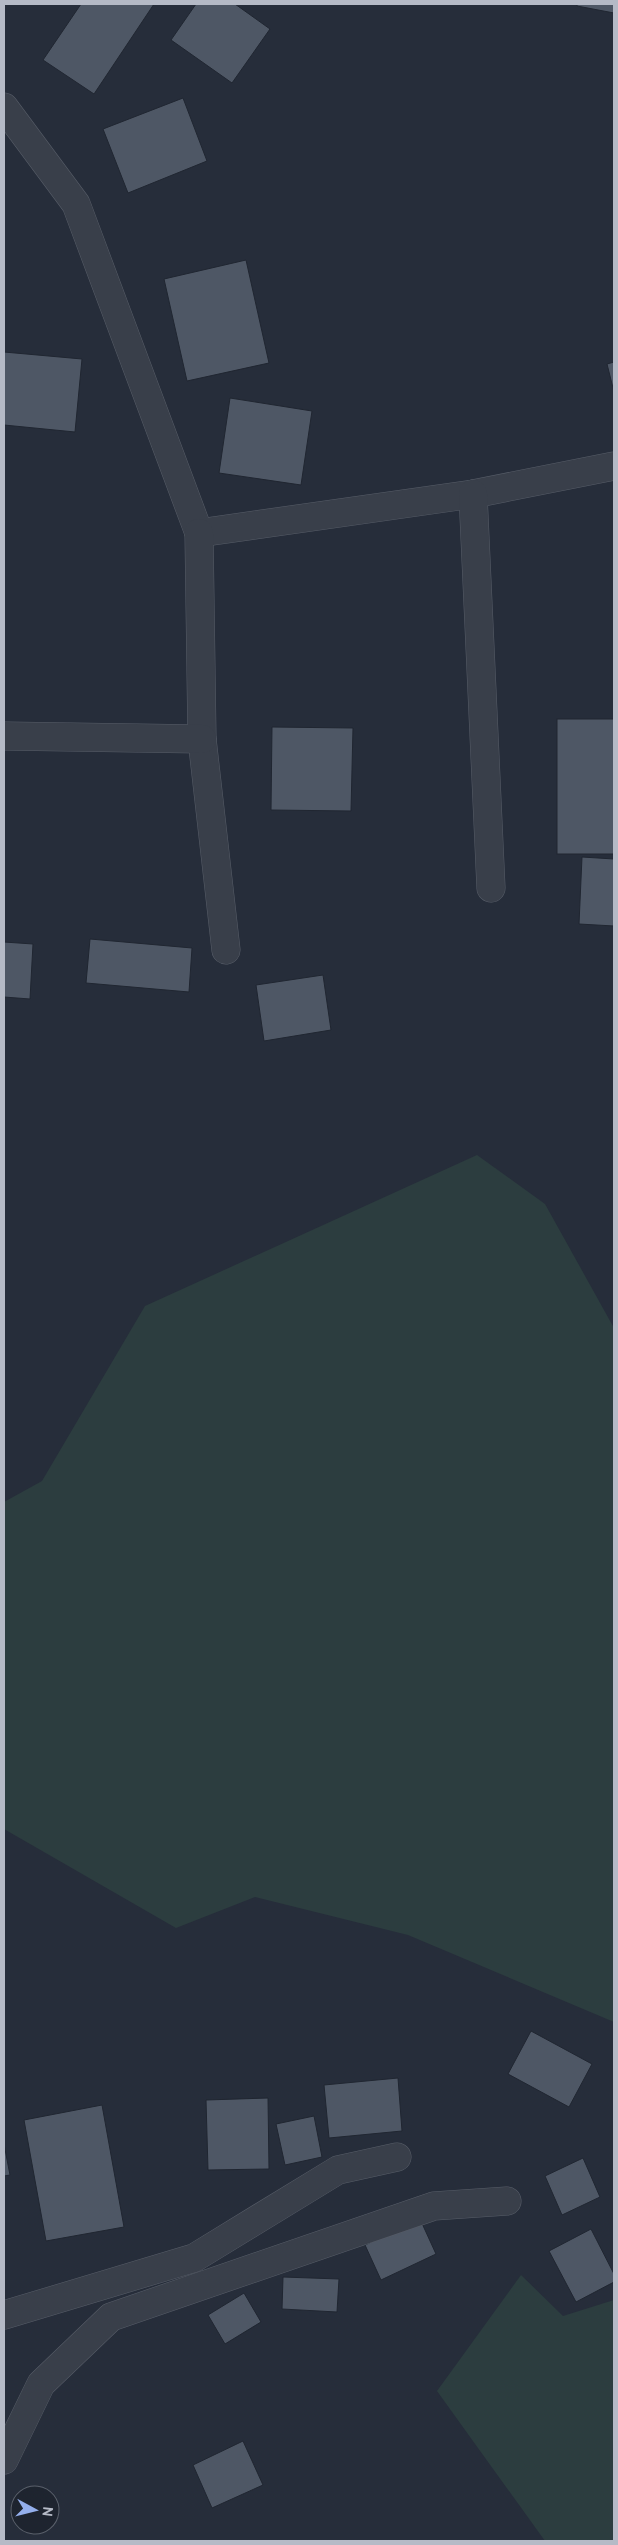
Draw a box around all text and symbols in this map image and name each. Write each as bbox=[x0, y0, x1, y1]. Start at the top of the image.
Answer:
north arrow bbox=[10, 2485, 60, 2535]
text: N bbox=[37, 2505, 55, 2517]

